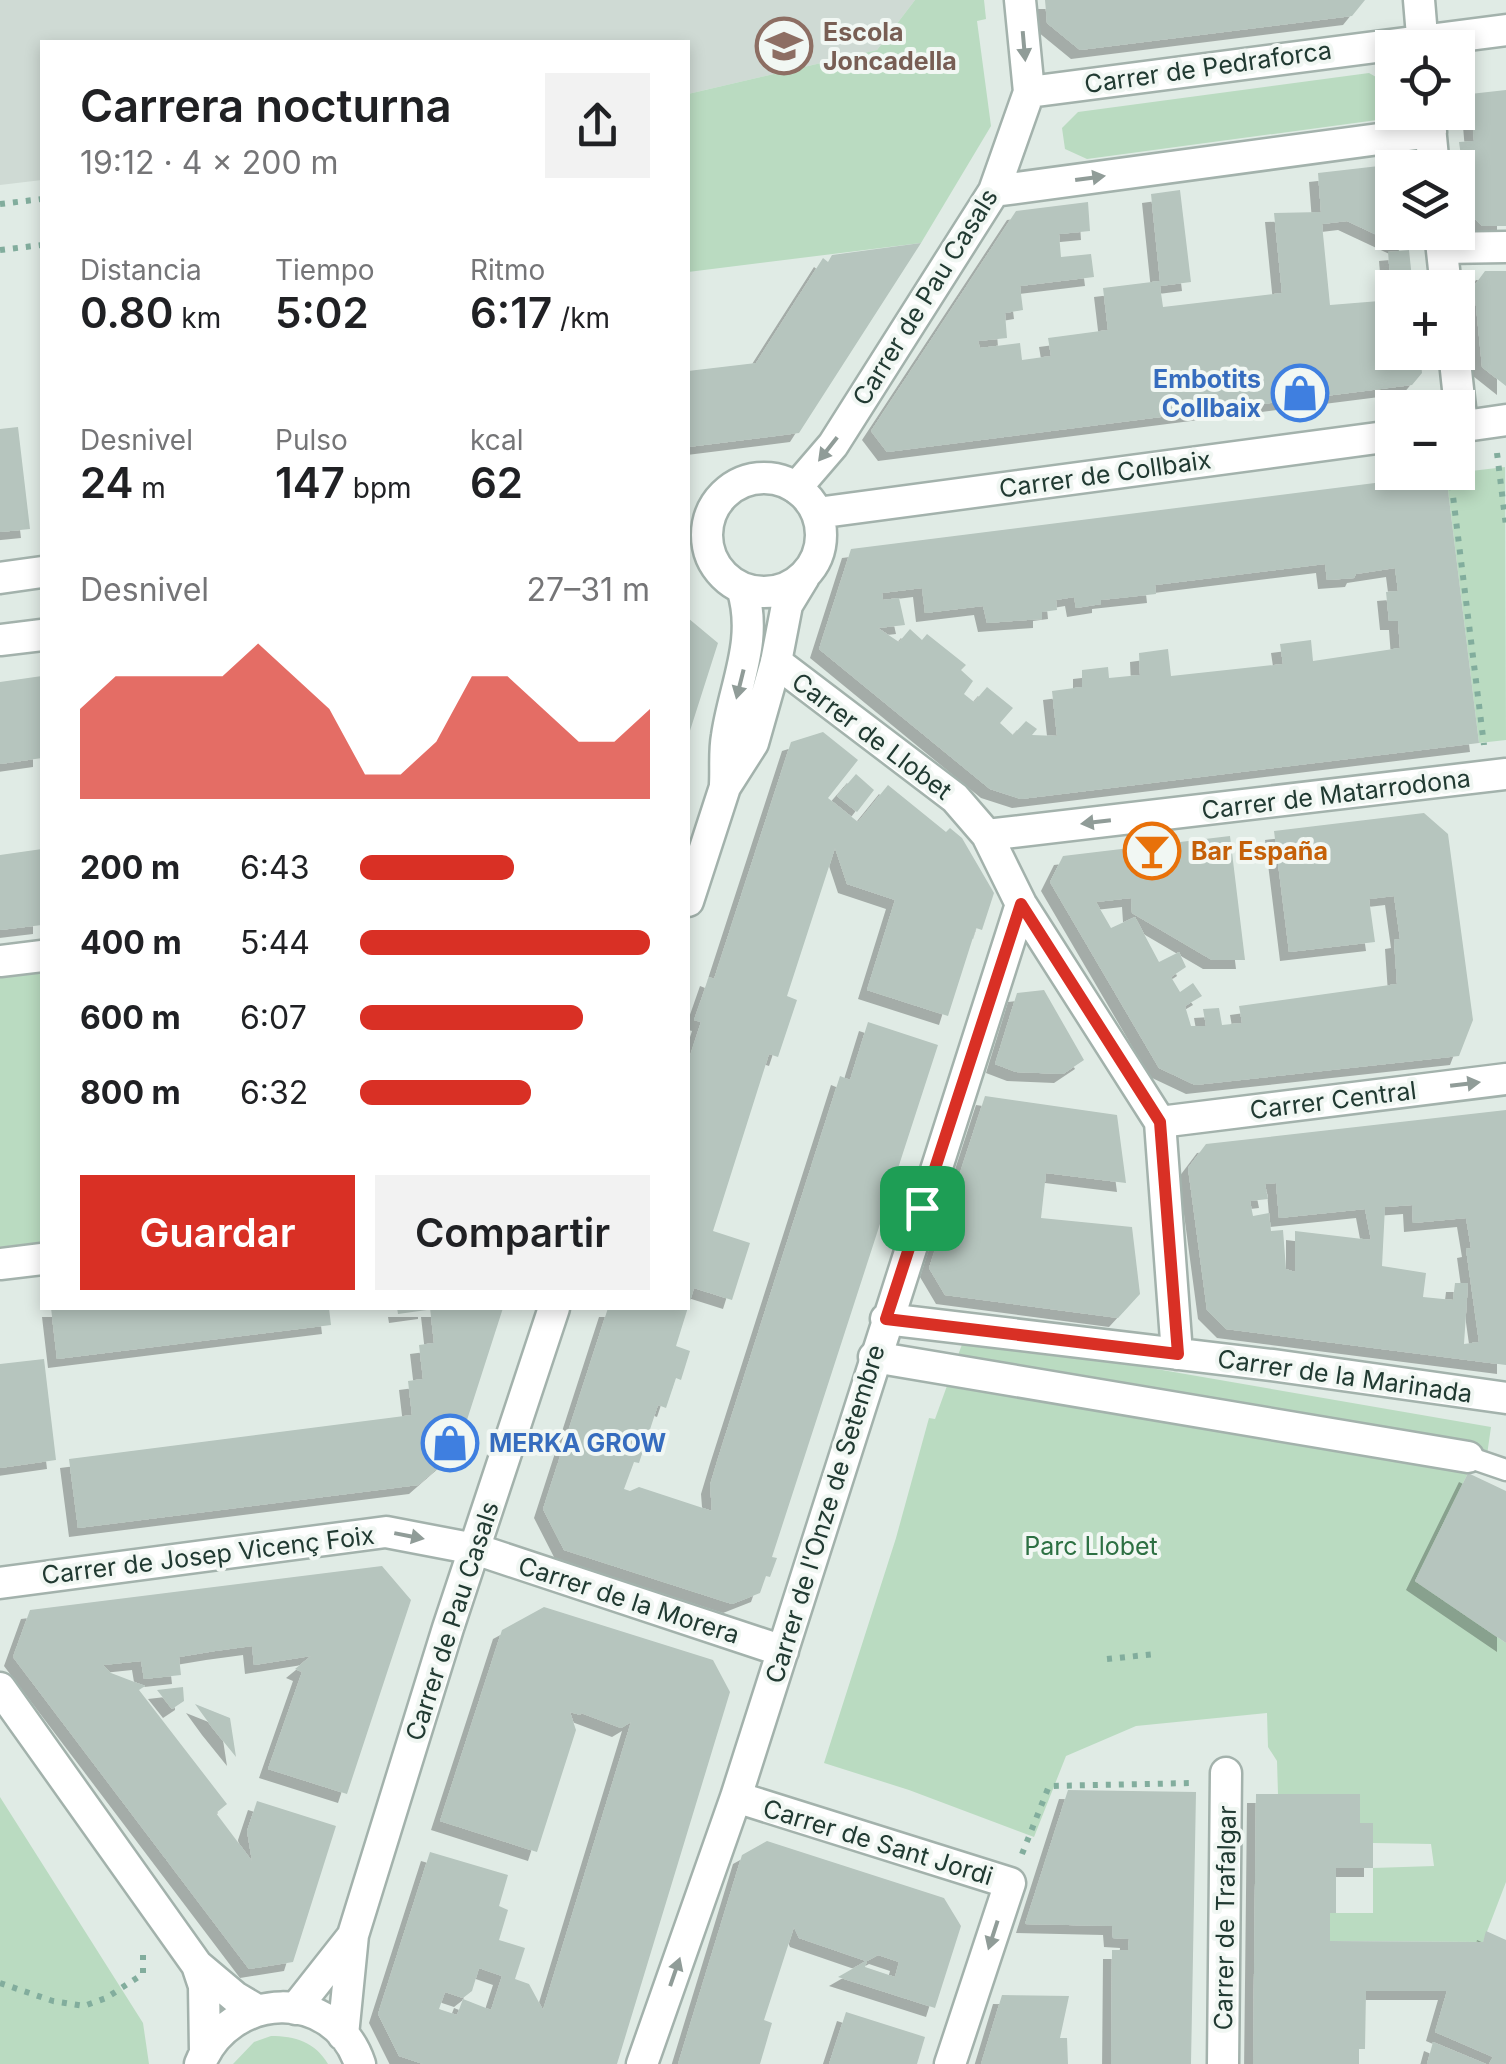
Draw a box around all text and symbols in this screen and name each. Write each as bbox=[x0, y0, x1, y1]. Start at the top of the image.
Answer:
school or university icon: Escola Joncadella bbox=[754, 16, 814, 76]
place label: Escola Joncadella bbox=[823, 17, 957, 76]
one-way arrow bbox=[1016, 30, 1032, 62]
map controls bbox=[1375, 30, 1475, 490]
button: locate bbox=[1375, 30, 1475, 130]
street label: Carrer de Pedraforca bbox=[1082, 35, 1334, 99]
button: share bbox=[545, 73, 650, 178]
text: Carrera nocturna bbox=[80, 78, 452, 133]
text: 19:12 · 4 × 200 m bbox=[80, 143, 339, 182]
button: layers bbox=[1375, 150, 1475, 250]
one-way arrow bbox=[1075, 170, 1107, 186]
street label: Carrer de Pau Casals bbox=[846, 183, 1004, 411]
text: Distancia bbox=[80, 253, 202, 287]
text: Tiempo bbox=[275, 253, 375, 287]
text: Ritmo bbox=[470, 253, 545, 287]
button: + bbox=[1375, 270, 1475, 370]
text: 0.80 bbox=[80, 287, 173, 338]
text: 5:02 bbox=[275, 287, 369, 338]
text: 6:17 bbox=[470, 287, 552, 338]
text: km bbox=[173, 301, 221, 335]
text: /km bbox=[552, 301, 610, 335]
shop icon: Embotits Collbaix bbox=[1270, 363, 1330, 423]
place label: Embotits Collbaix bbox=[1153, 364, 1261, 423]
button: − bbox=[1375, 390, 1475, 490]
text: Desnivel bbox=[80, 423, 193, 457]
text: Pulso bbox=[275, 423, 348, 457]
text: kcal bbox=[470, 423, 524, 457]
one-way arrow bbox=[818, 437, 839, 462]
street label: Carrer de Collbaix bbox=[997, 444, 1213, 504]
text: 24 bbox=[80, 457, 133, 508]
text: 147 bbox=[275, 457, 345, 508]
text: 62 bbox=[470, 457, 523, 508]
text: m bbox=[133, 471, 166, 505]
text: bpm bbox=[345, 471, 412, 505]
text: Desnivel bbox=[80, 570, 209, 609]
text: 27–31 m bbox=[527, 570, 650, 609]
street label: Carrer de Llobet bbox=[786, 666, 958, 806]
one-way arrow bbox=[732, 669, 747, 700]
street label: Carrer de Matarrodona bbox=[1200, 763, 1472, 825]
one-way arrow bbox=[1080, 814, 1112, 830]
bar icon: Bar España bbox=[1122, 821, 1182, 881]
place label: Bar España bbox=[1191, 836, 1328, 866]
text: 200 m bbox=[80, 848, 180, 887]
text: 6:43 bbox=[240, 848, 310, 887]
text: 400 m bbox=[80, 923, 182, 962]
text: 5:44 bbox=[240, 923, 310, 962]
text: 600 m bbox=[80, 998, 181, 1037]
text: 6:07 bbox=[240, 998, 307, 1037]
text: 800 m bbox=[80, 1073, 181, 1112]
text: 6:32 bbox=[240, 1073, 308, 1112]
street label: Carrer Central bbox=[1248, 1075, 1418, 1125]
one-way arrow bbox=[1449, 1076, 1481, 1092]
pin bbox=[880, 1166, 965, 1251]
button: Guardar bbox=[80, 1175, 355, 1290]
button: Compartir bbox=[375, 1175, 650, 1290]
icon: arrive bbox=[895, 1181, 950, 1236]
street label: Carrer de l'Onze de Setembre bbox=[759, 1341, 891, 1687]
street label: Carrer de la Marinada bbox=[1216, 1343, 1474, 1409]
shop icon: MERKA GROW bbox=[420, 1413, 480, 1473]
place label: MERKA GROW bbox=[489, 1428, 666, 1458]
street label: Carrer de Pau Casals bbox=[399, 1498, 505, 1744]
street label: Carrer de Josep Vicenç Foix bbox=[40, 1520, 376, 1590]
one-way arrow bbox=[394, 1529, 425, 1544]
park label: Parc Llobet bbox=[1024, 1531, 1158, 1561]
street label: Carrer de la Morera bbox=[515, 1550, 743, 1650]
street label: Carrer de Sant Jordi bbox=[759, 1793, 997, 1891]
street label: Carrer de Trafalgar bbox=[1208, 1805, 1242, 2031]
one-way arrow bbox=[984, 1921, 999, 1951]
one-way arrow bbox=[668, 1957, 683, 1987]

